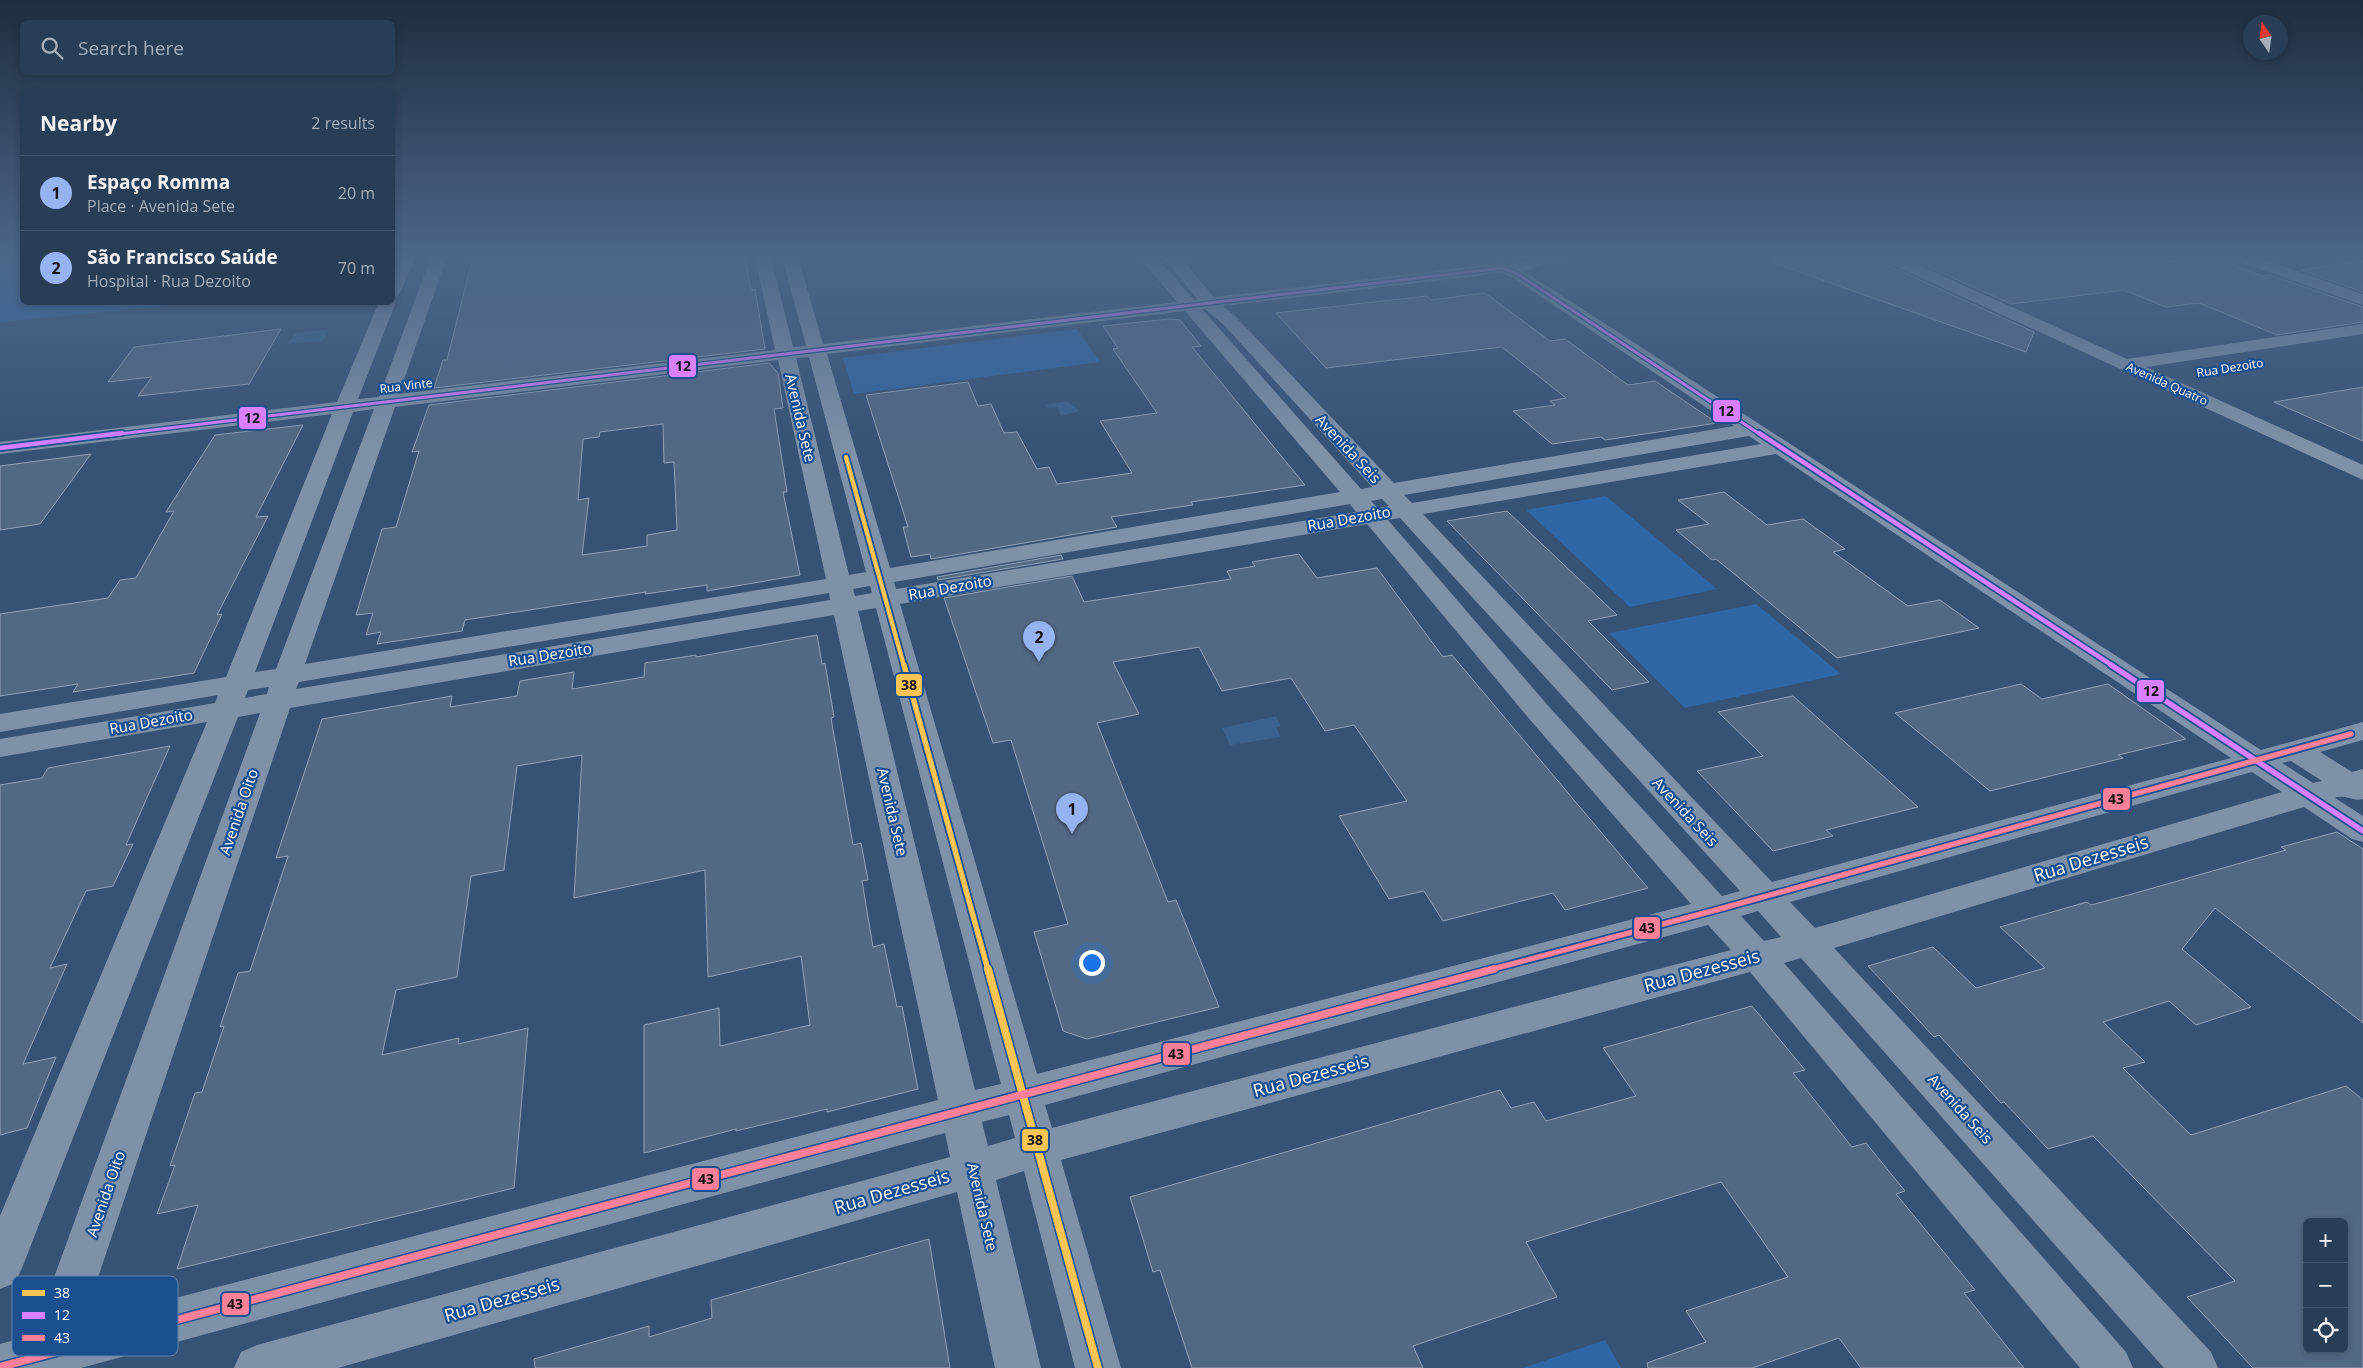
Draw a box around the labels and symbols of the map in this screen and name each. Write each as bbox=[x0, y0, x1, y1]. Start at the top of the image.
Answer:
north arrow bbox=[2243, 15, 2288, 60]
line badge: 12 bbox=[668, 354, 697, 378]
street label: Rua Dezoito bbox=[2195, 354, 2265, 381]
text: 12 bbox=[675, 356, 691, 375]
street label: Avenida Quatro bbox=[2124, 358, 2211, 409]
street label: Avenida Sete bbox=[781, 372, 821, 464]
street label: Rua Vinte bbox=[379, 374, 434, 397]
line badge: 12 bbox=[1712, 399, 1741, 423]
text: 12 bbox=[1718, 401, 1734, 420]
line badge: 12 bbox=[238, 406, 267, 430]
text: 12 bbox=[244, 408, 260, 427]
street label: Avenida Seis bbox=[1312, 410, 1386, 487]
street label: Rua Dezoito bbox=[1306, 501, 1392, 535]
street label: Rua Dezoito bbox=[907, 570, 993, 604]
pin: 2 bbox=[1023, 621, 1055, 662]
street label: Rua Dezoito bbox=[507, 638, 593, 670]
line badge: 38 bbox=[895, 673, 923, 697]
text: 38 bbox=[901, 675, 917, 694]
line badge: 12 bbox=[2136, 679, 2165, 703]
text: 12 bbox=[2143, 681, 2159, 700]
street label: Rua Dezoito bbox=[108, 704, 194, 738]
street label: Avenida Oito bbox=[214, 766, 262, 857]
street label: Avenida Sete bbox=[873, 766, 913, 858]
street label: Avenida Seis bbox=[1649, 773, 1723, 850]
line badge: 43 bbox=[2102, 787, 2131, 811]
text: 43 bbox=[2108, 789, 2124, 808]
pin: 1 bbox=[1056, 793, 1088, 834]
street label: Rua Dezesseis bbox=[2030, 829, 2151, 887]
line badge: 43 bbox=[1633, 916, 1661, 940]
text: 43 bbox=[1639, 918, 1655, 937]
street label: Rua Dezesseis bbox=[1641, 943, 1762, 997]
your location bbox=[1079, 950, 1105, 976]
line badge: 43 bbox=[1162, 1042, 1191, 1066]
text: 43 bbox=[1168, 1044, 1184, 1063]
street label: Rua Dezesseis bbox=[1250, 1048, 1371, 1102]
street label: Avenida Seis bbox=[1924, 1069, 1997, 1147]
line badge: 38 bbox=[1021, 1128, 1049, 1152]
text: 38 bbox=[1027, 1130, 1043, 1149]
street label: Avenida Oito bbox=[81, 1148, 129, 1239]
street label: Avenida Sete bbox=[963, 1161, 1003, 1253]
street label: Rua Dezesseis bbox=[831, 1163, 952, 1219]
line badge: 43 bbox=[691, 1167, 720, 1191]
text: 43 bbox=[698, 1169, 714, 1188]
street label: Rua Dezesseis bbox=[441, 1271, 562, 1327]
legend bbox=[12, 1276, 178, 1356]
text: 38 bbox=[54, 1283, 70, 1302]
line badge: 43 bbox=[221, 1292, 250, 1316]
text: 43 bbox=[227, 1294, 243, 1313]
text: 12 bbox=[54, 1305, 70, 1324]
text: 43 bbox=[54, 1328, 70, 1347]

